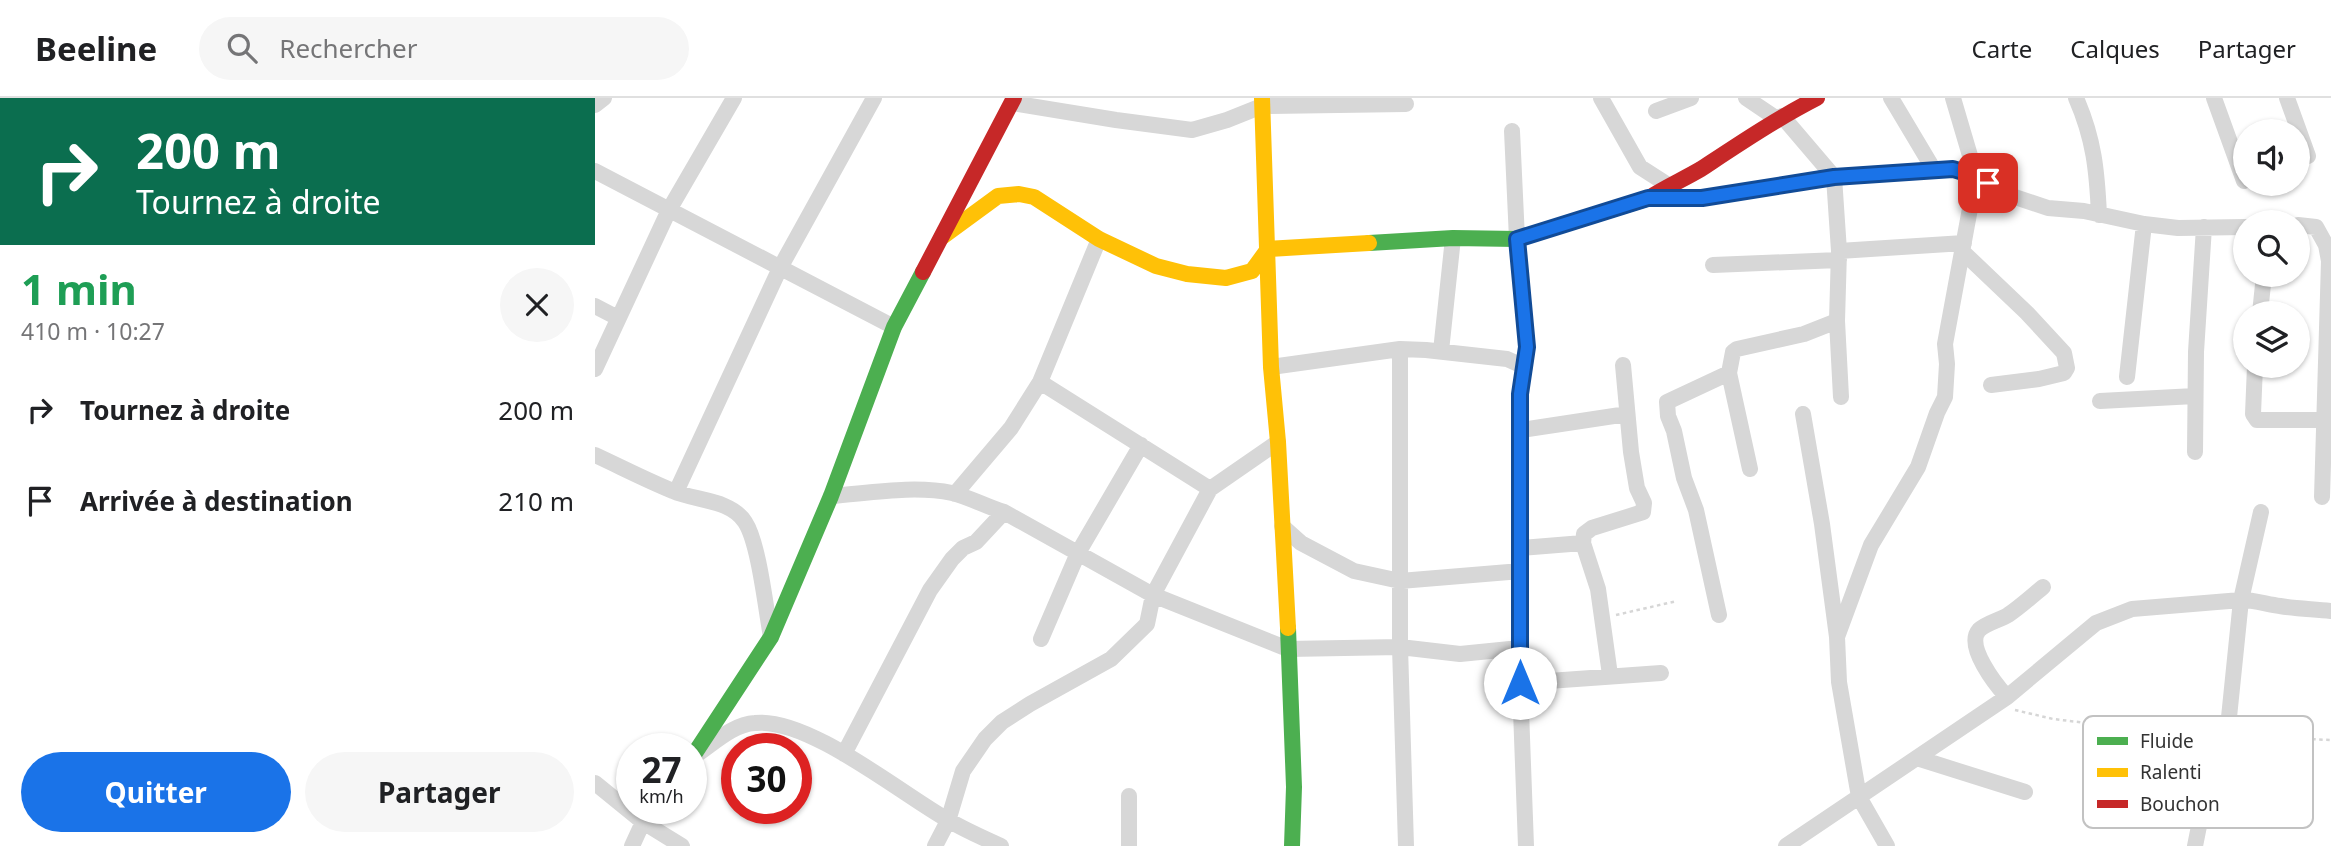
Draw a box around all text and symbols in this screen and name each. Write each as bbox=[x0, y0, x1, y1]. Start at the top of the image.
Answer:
search box bbox=[199, 17, 689, 80]
text: Beeline bbox=[35, 26, 157, 71]
icon: search bbox=[223, 29, 261, 67]
text: Rechercher bbox=[279, 30, 417, 66]
text: Carte bbox=[1972, 32, 2032, 65]
text: Calques bbox=[2070, 32, 2160, 65]
text: Partager bbox=[2198, 32, 2296, 65]
text: 200 m bbox=[136, 117, 281, 183]
map controls bbox=[2233, 119, 2310, 378]
button: sound bbox=[2233, 119, 2310, 196]
icon: right bbox=[21, 126, 112, 217]
pin bbox=[1958, 153, 2018, 213]
icon: arrive bbox=[1969, 164, 2007, 202]
text: Tournez à droite bbox=[136, 180, 381, 223]
button: search bbox=[2233, 210, 2310, 287]
text: 1 min bbox=[21, 260, 137, 317]
button: close bbox=[500, 268, 574, 342]
button: layers bbox=[2233, 301, 2310, 378]
text: 410 m · 10:27 bbox=[21, 315, 165, 347]
icon: right bbox=[21, 391, 59, 429]
text: Tournez à droite bbox=[80, 392, 290, 428]
text: 200 m bbox=[498, 392, 574, 428]
icon: arrive bbox=[21, 482, 59, 520]
text: Arrivée à destination bbox=[80, 483, 353, 519]
text: 210 m bbox=[498, 483, 574, 519]
position arrow bbox=[1483, 646, 1557, 720]
legend bbox=[2083, 716, 2313, 828]
text: Fluide bbox=[2140, 728, 2194, 754]
speed limit sign: 30 bbox=[721, 733, 812, 824]
text: 27 bbox=[641, 746, 682, 793]
button: Quitter bbox=[21, 752, 291, 832]
button: Partager bbox=[305, 752, 574, 832]
text: Ralenti bbox=[2140, 759, 2202, 785]
text: km/h bbox=[639, 784, 684, 808]
text: Bouchon bbox=[2140, 791, 2220, 817]

